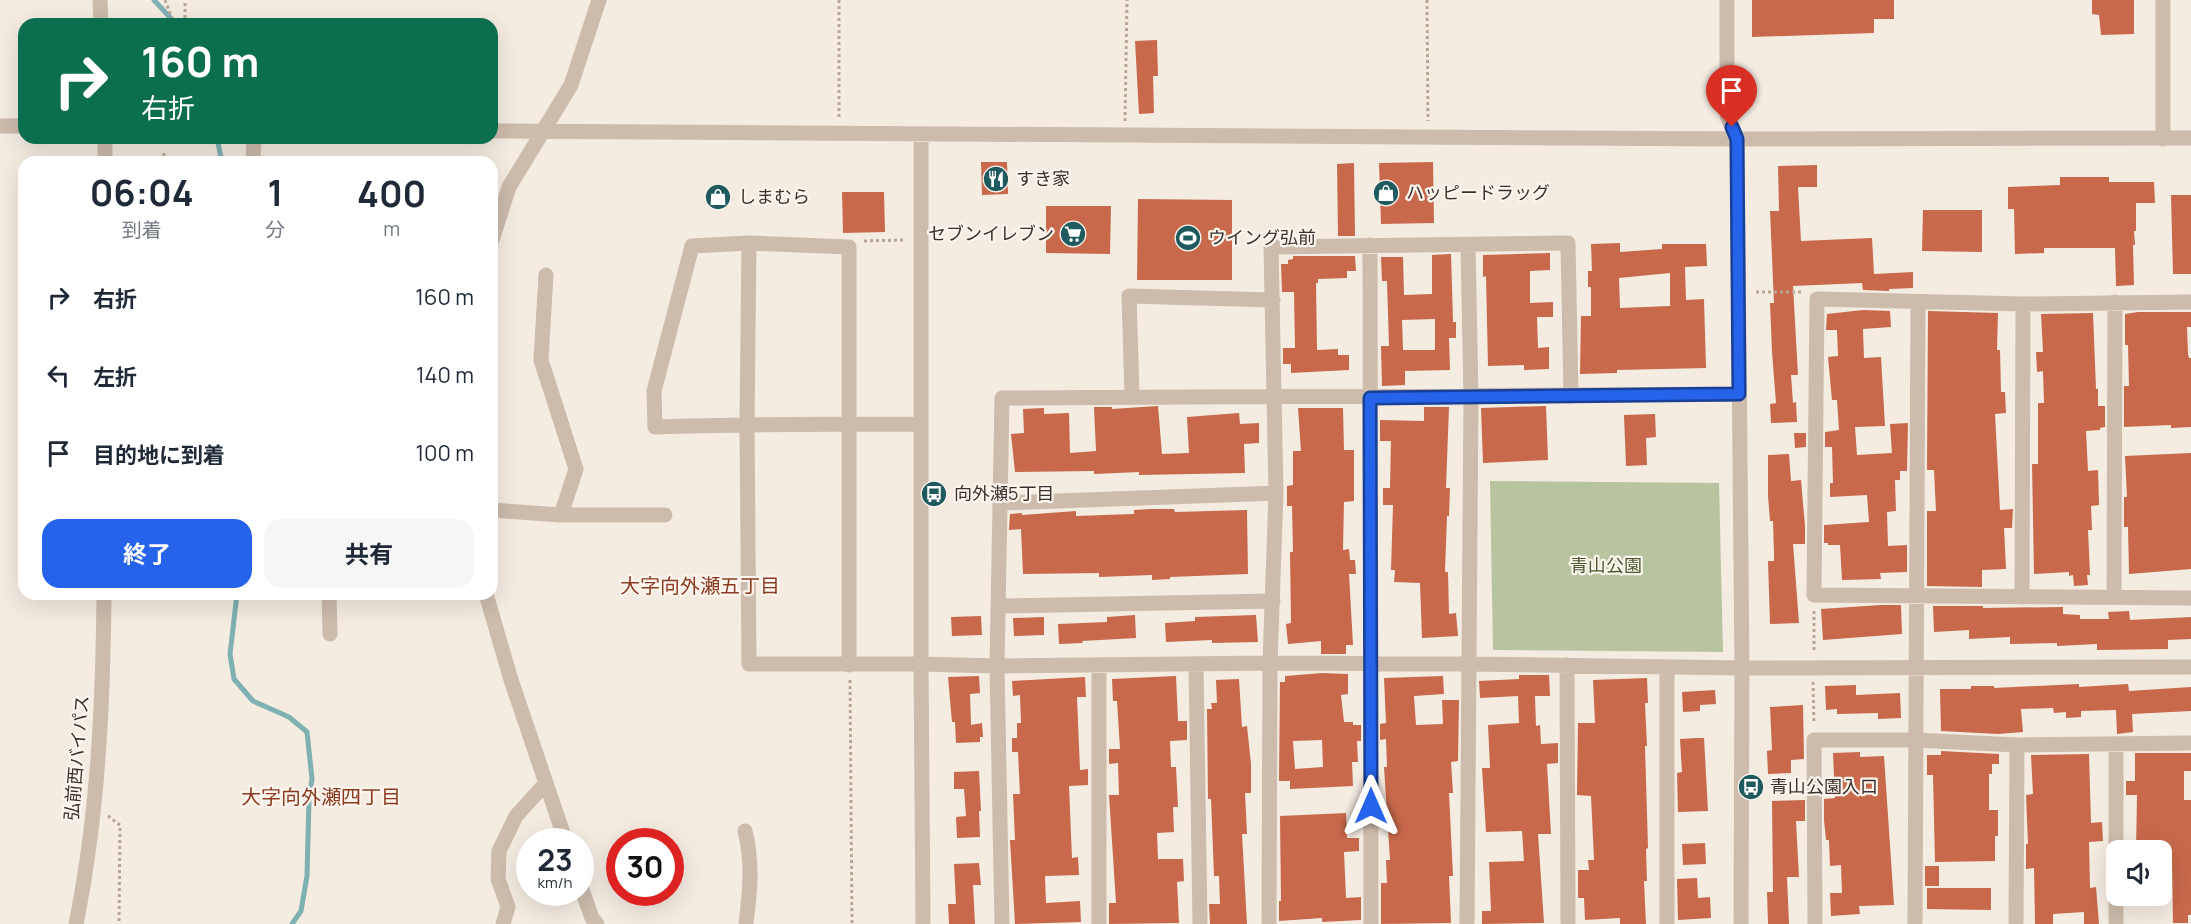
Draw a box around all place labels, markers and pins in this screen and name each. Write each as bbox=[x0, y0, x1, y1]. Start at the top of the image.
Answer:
pin bbox=[1706, 65, 1757, 127]
restaurant icon: すき家 bbox=[981, 164, 1011, 194]
place label: すき家 bbox=[1016, 166, 1070, 190]
shop icon: ハッピードラッグ bbox=[1371, 178, 1401, 208]
place label: ハッピードラッグ bbox=[1406, 180, 1550, 204]
shop icon: しまむら bbox=[703, 182, 733, 212]
place label: しまむら bbox=[738, 184, 810, 208]
supermarket icon: セブンイレブン bbox=[1058, 219, 1088, 249]
place label: セブンイレブン bbox=[928, 221, 1054, 245]
sports icon: ウイング弘前 bbox=[1173, 223, 1203, 253]
place label: ウイング弘前 bbox=[1208, 225, 1316, 249]
bus stop icon: 向外瀬5丁目 bbox=[919, 479, 949, 509]
place label: 向外瀬5丁目 bbox=[954, 481, 1054, 505]
bus stop icon: 青山公園入口 bbox=[1736, 772, 1766, 802]
place label: 青山公園入口 bbox=[1770, 774, 1878, 798]

